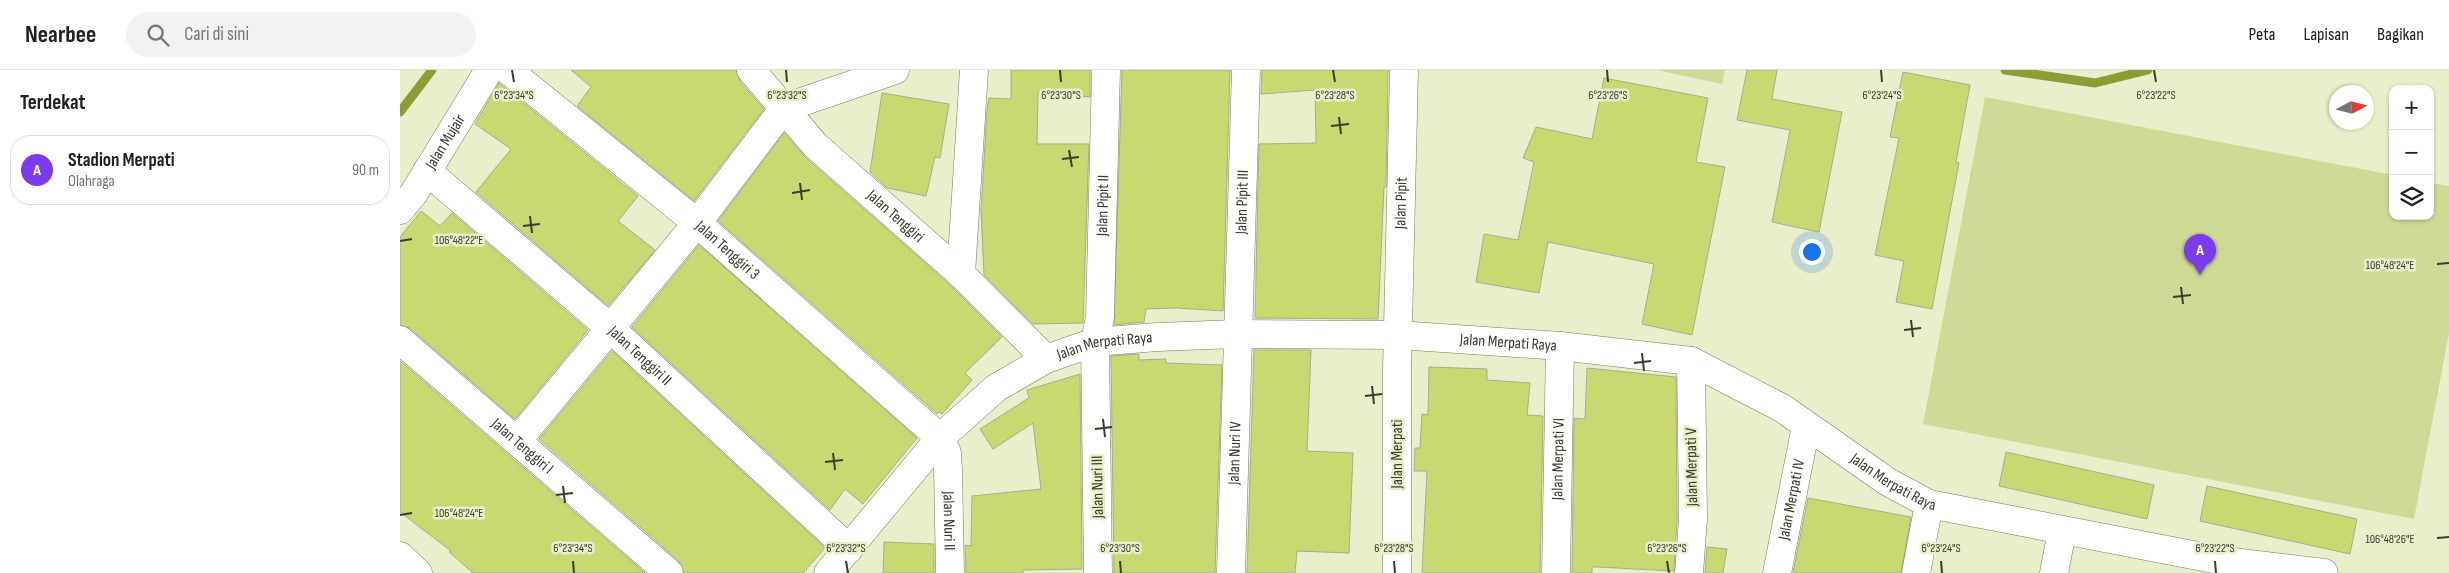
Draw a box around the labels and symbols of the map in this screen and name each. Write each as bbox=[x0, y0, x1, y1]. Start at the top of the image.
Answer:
north arrow bbox=[2329, 85, 2374, 130]
text: 6°23'34"S bbox=[494, 88, 534, 103]
text: 6°23'32"S bbox=[767, 88, 807, 103]
text: 6°23'30"S bbox=[1041, 88, 1081, 103]
text: 6°23'28"S bbox=[1315, 88, 1355, 103]
text: 6°23'26"S bbox=[1588, 88, 1628, 103]
text: 6°23'24"S bbox=[1862, 88, 1902, 103]
text: 6°23'22"S bbox=[2136, 88, 2176, 103]
street label: Jalan Mujair bbox=[421, 111, 469, 174]
street label: Jalan Pipit III bbox=[1232, 170, 1253, 236]
street label: Jalan Pipit II bbox=[1092, 175, 1113, 237]
street label: Jalan Pipit bbox=[1391, 177, 1411, 230]
street label: Jalan Tenggiri bbox=[862, 185, 928, 246]
street label: Jalan Tenggiri 3 bbox=[691, 216, 764, 283]
text: 106°48'22"E bbox=[435, 233, 483, 248]
pin: A bbox=[2184, 234, 2216, 275]
your location bbox=[1799, 239, 1825, 265]
text: 106°48'24"E bbox=[2366, 258, 2414, 273]
street label: Jalan Tenggiri II bbox=[604, 321, 676, 390]
street label: Jalan Merpati Raya bbox=[1053, 328, 1153, 364]
street label: Jalan Merpati Raya bbox=[1458, 330, 1557, 355]
street label: Jalan Tenggiri I bbox=[487, 413, 557, 478]
street label: Jalan Merpati VI bbox=[1548, 418, 1568, 501]
street label: Jalan Merpati bbox=[1388, 419, 1407, 490]
street label: Jalan Nuri IV bbox=[1224, 420, 1245, 486]
street label: Jalan Merpati V bbox=[1682, 427, 1702, 508]
street label: Jalan Merpati Raya bbox=[1846, 449, 1937, 515]
street label: Jalan Nuri III bbox=[1088, 456, 1108, 519]
street label: Jalan Merpati IV bbox=[1774, 456, 1809, 543]
street label: Jalan Nuri II bbox=[939, 490, 959, 551]
text: 106°48'24"E bbox=[435, 506, 483, 521]
text: 106°48'26"E bbox=[2366, 532, 2414, 547]
text: 6°23'34"S bbox=[553, 541, 593, 556]
text: 6°23'32"S bbox=[826, 541, 866, 556]
text: 6°23'30"S bbox=[1100, 541, 1140, 556]
text: 6°23'28"S bbox=[1374, 541, 1414, 556]
text: 6°23'26"S bbox=[1647, 541, 1687, 556]
text: 6°23'24"S bbox=[1921, 541, 1961, 556]
text: 6°23'22"S bbox=[2195, 541, 2235, 556]

